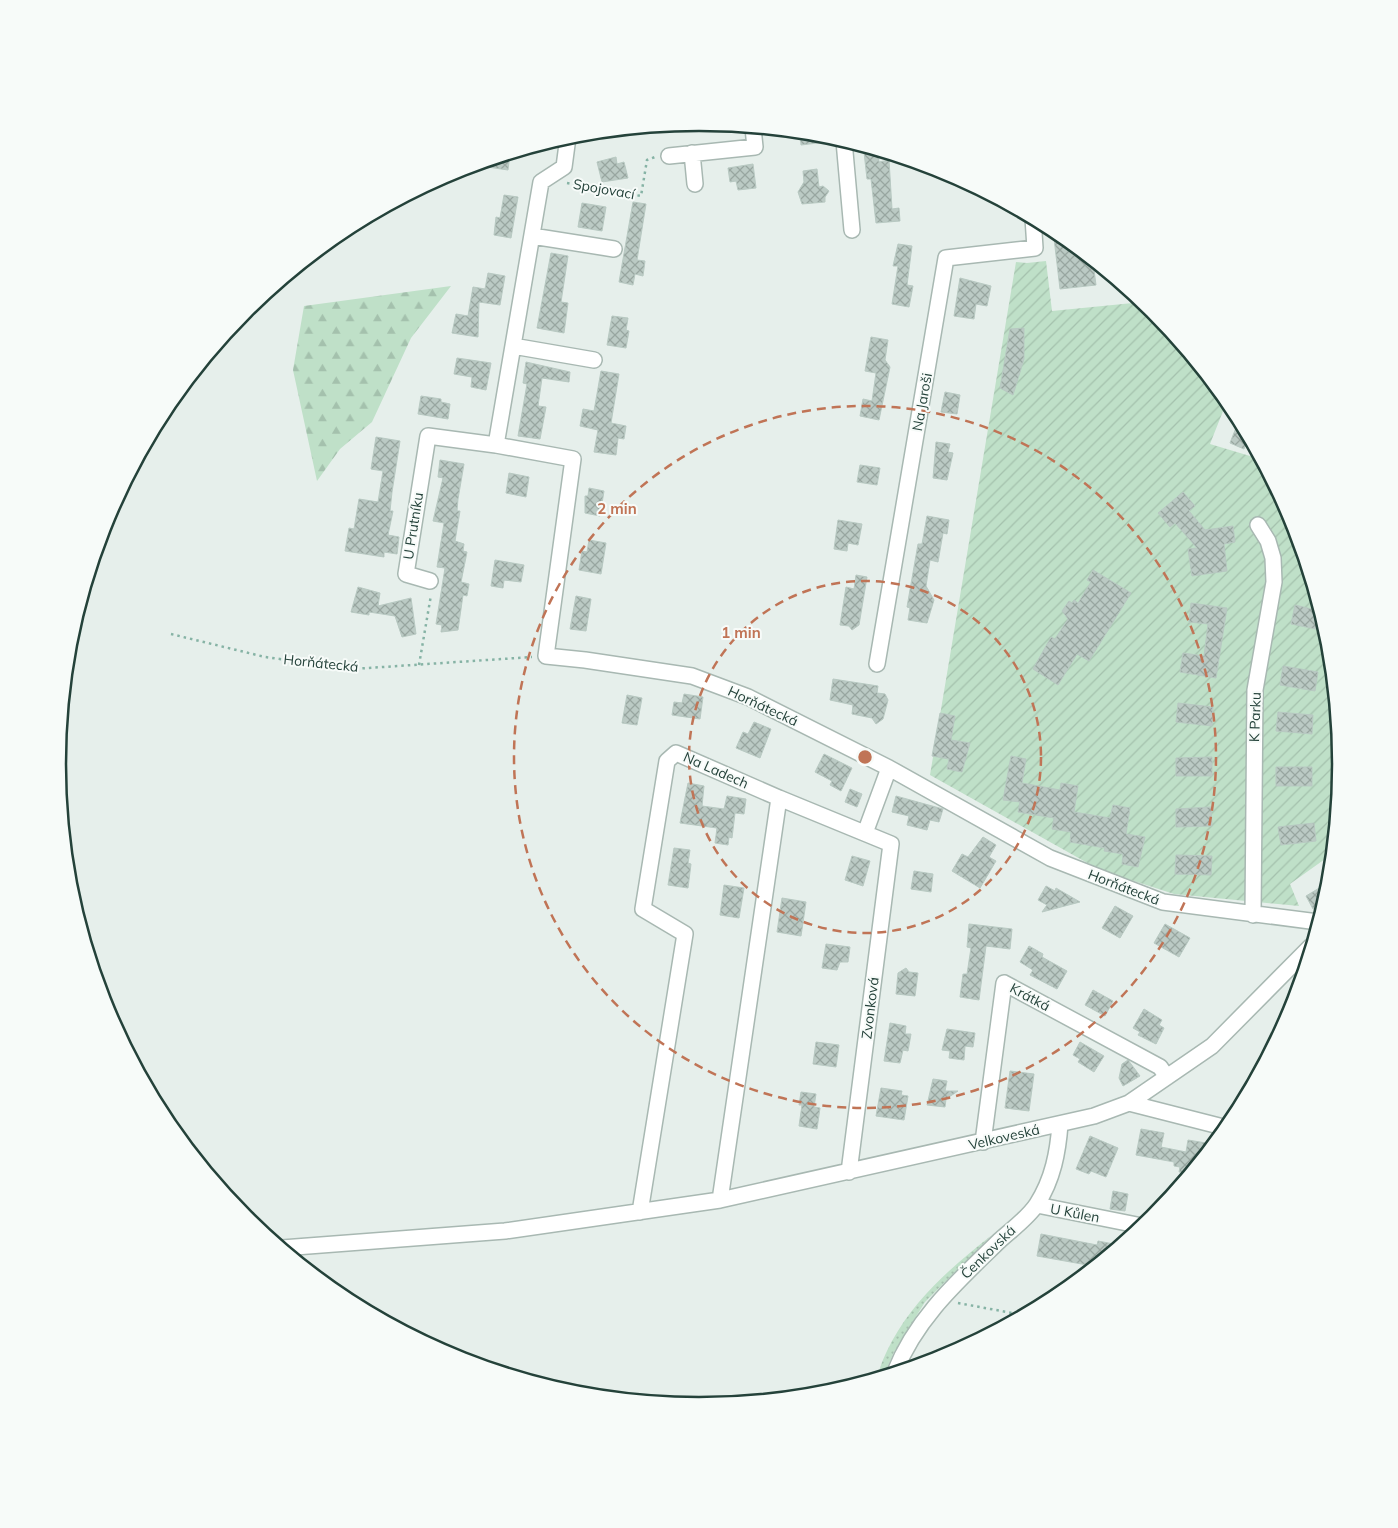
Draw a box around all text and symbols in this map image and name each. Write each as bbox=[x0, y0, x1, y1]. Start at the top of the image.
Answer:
street label: Spojovací bbox=[572, 175, 637, 203]
street label: Na Jaroši bbox=[908, 371, 936, 433]
street label: U Prutníku bbox=[399, 491, 427, 561]
text: 2 min bbox=[597, 499, 637, 518]
text: 1 min bbox=[721, 623, 761, 642]
street label: Horňátecká bbox=[283, 650, 359, 676]
street label: Horňátecká bbox=[725, 682, 801, 730]
street label: K Parku bbox=[1245, 692, 1265, 742]
street label: Na Ladech bbox=[681, 748, 751, 792]
centre of rings bbox=[856, 748, 874, 766]
street label: Horňátecká bbox=[1086, 865, 1162, 909]
street label: Zvonková bbox=[857, 976, 883, 1040]
street label: Krátká bbox=[1007, 979, 1053, 1015]
street label: Velkoveská bbox=[967, 1120, 1041, 1154]
street label: U Kůlen bbox=[1049, 1199, 1101, 1227]
street label: Čenkovská bbox=[957, 1221, 1019, 1283]

